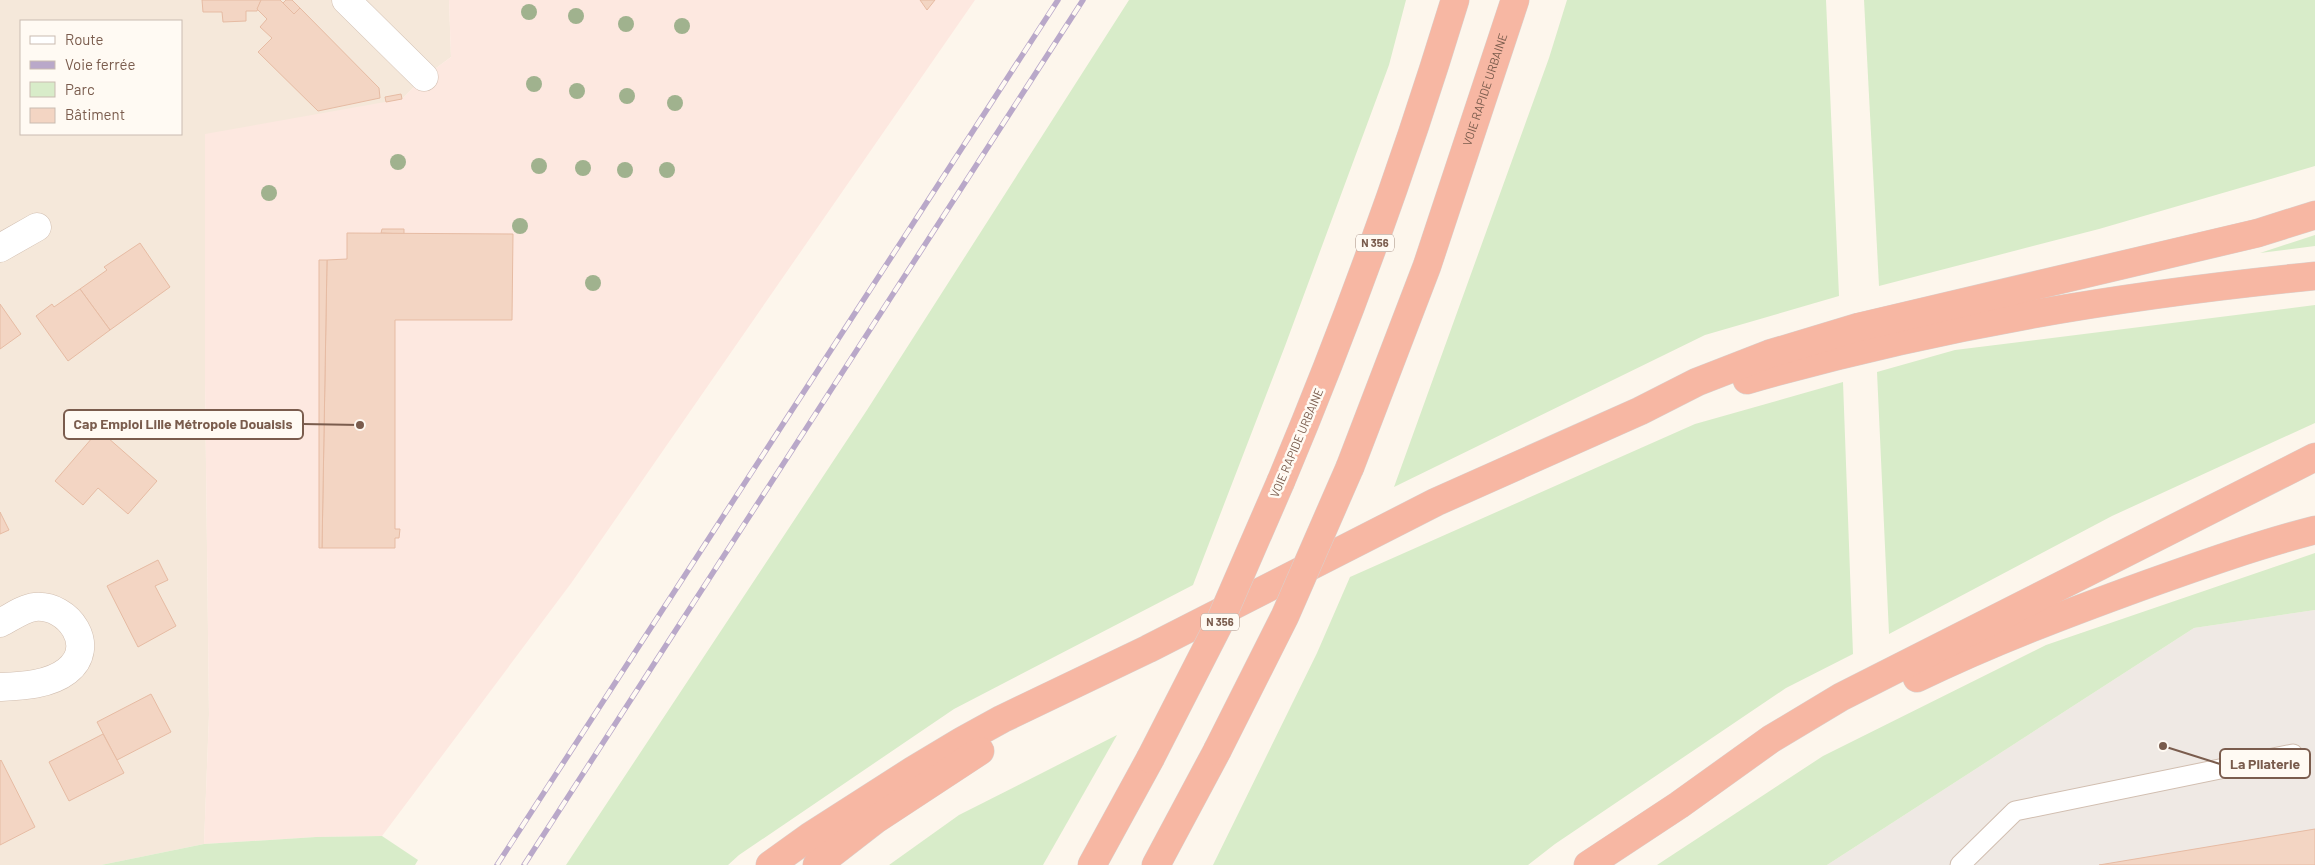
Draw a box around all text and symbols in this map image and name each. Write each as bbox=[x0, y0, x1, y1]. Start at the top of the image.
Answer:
legend bbox=[20, 20, 182, 135]
text: Route bbox=[65, 30, 104, 48]
street label: VOIE RAPIDE URBAINE bbox=[1459, 31, 1509, 147]
text: Voie ferrée bbox=[65, 55, 136, 73]
text: Parc bbox=[65, 80, 95, 98]
text: Bâtiment bbox=[65, 105, 125, 123]
road number: N 356 bbox=[1356, 234, 1394, 252]
street label: VOIE RAPIDE URBAINE bbox=[1267, 386, 1325, 499]
callout: Cap Emploi Lille Métropole Douaisis bbox=[64, 410, 303, 439]
text: Cap Emploi Lille Métropole Douaisis bbox=[74, 415, 292, 432]
road number: N 356 bbox=[1201, 614, 1239, 630]
callout: La Pilaterie bbox=[2220, 749, 2310, 778]
text: La Pilaterie bbox=[2230, 755, 2300, 772]

